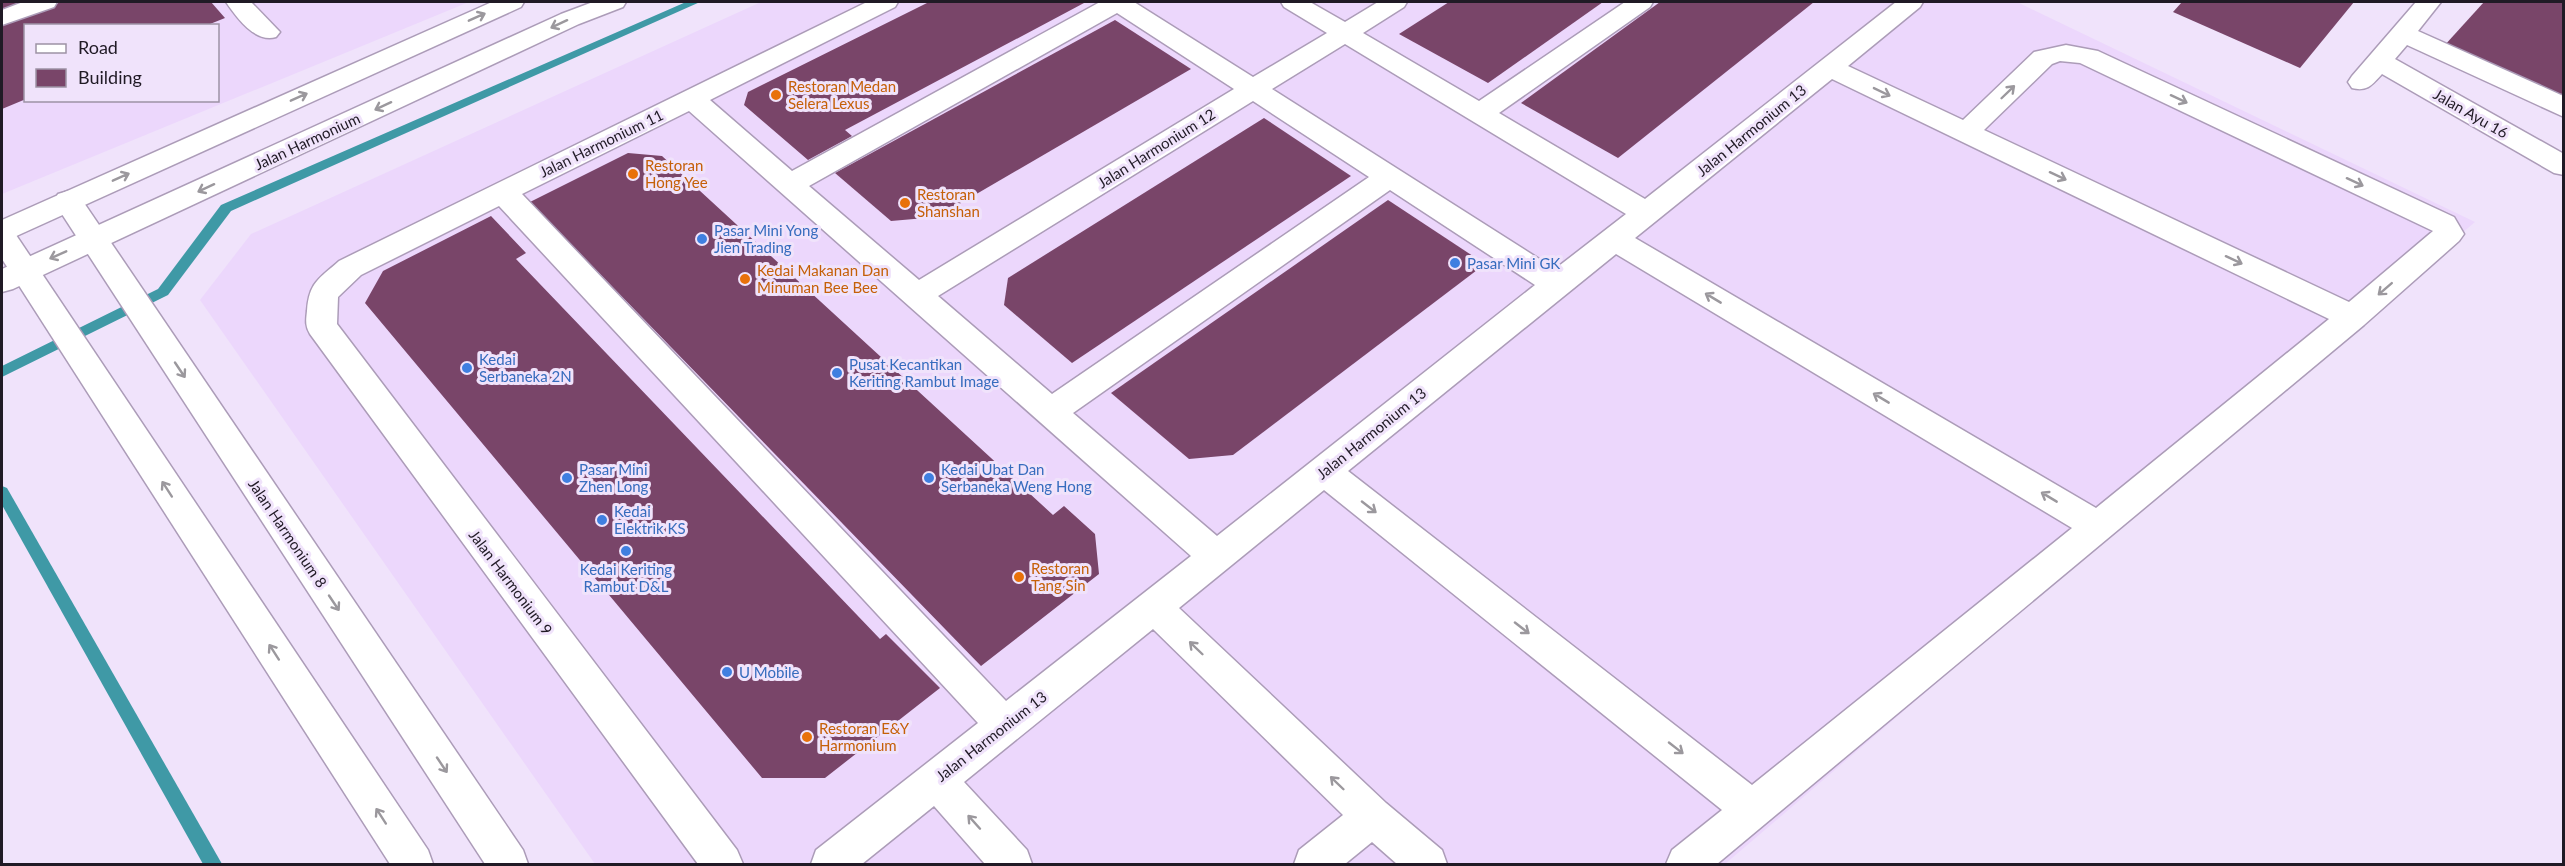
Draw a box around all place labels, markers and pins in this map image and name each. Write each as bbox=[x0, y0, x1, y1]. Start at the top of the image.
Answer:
place label: Restoran Medan Selera Lexus bbox=[788, 77, 896, 112]
marker: Restoran Medan Selera Lexus bbox=[769, 88, 783, 102]
place label: Restoran Hong Yee bbox=[645, 156, 708, 191]
marker: Restoran Hong Yee bbox=[626, 167, 640, 181]
place label: Restoran Shanshan bbox=[917, 185, 980, 220]
marker: Restoran Shanshan bbox=[898, 196, 912, 210]
place label: Pasar Mini Yong Jien Trading bbox=[714, 221, 818, 256]
marker: Pasar Mini Yong Jien Trading bbox=[695, 232, 709, 246]
place label: Pasar Mini GK bbox=[1467, 254, 1560, 272]
marker: Pasar Mini GK bbox=[1448, 256, 1462, 270]
place label: Kedai Makanan Dan Minuman Bee Bee bbox=[757, 261, 889, 296]
marker: Kedai Makanan Dan Minuman Bee Bee bbox=[738, 272, 752, 286]
place label: Kedai Serbaneka 2N bbox=[479, 350, 572, 385]
place label: Pusat Kecantikan Keriting Rambut Image bbox=[849, 355, 999, 390]
marker: Kedai Serbaneka 2N bbox=[460, 361, 474, 375]
marker: Pusat Kecantikan Keriting Rambut Image bbox=[830, 366, 844, 380]
place label: Pasar Mini Zhen Long bbox=[579, 460, 649, 495]
place label: Kedai Ubat Dan Serbaneka Weng Hong bbox=[941, 460, 1092, 495]
marker: Pasar Mini Zhen Long bbox=[560, 471, 574, 485]
marker: Kedai Ubat Dan Serbaneka Weng Hong bbox=[922, 471, 936, 485]
place label: Kedai Elektrik KS bbox=[614, 502, 686, 537]
marker: Kedai Elektrik KS bbox=[595, 513, 609, 527]
marker: Kedai Keriting Rambut D&L bbox=[619, 544, 633, 558]
place label: Restoran Tang Sin bbox=[1031, 559, 1089, 594]
place label: Kedai Keriting Rambut D&L bbox=[580, 560, 672, 595]
marker: Restoran Tang Sin bbox=[1012, 570, 1026, 584]
place label: U Mobile bbox=[739, 663, 800, 681]
marker: U Mobile bbox=[720, 665, 734, 679]
place label: Restoran E&Y Harmonium bbox=[819, 719, 910, 754]
marker: Restoran E&Y Harmonium bbox=[800, 730, 814, 744]

